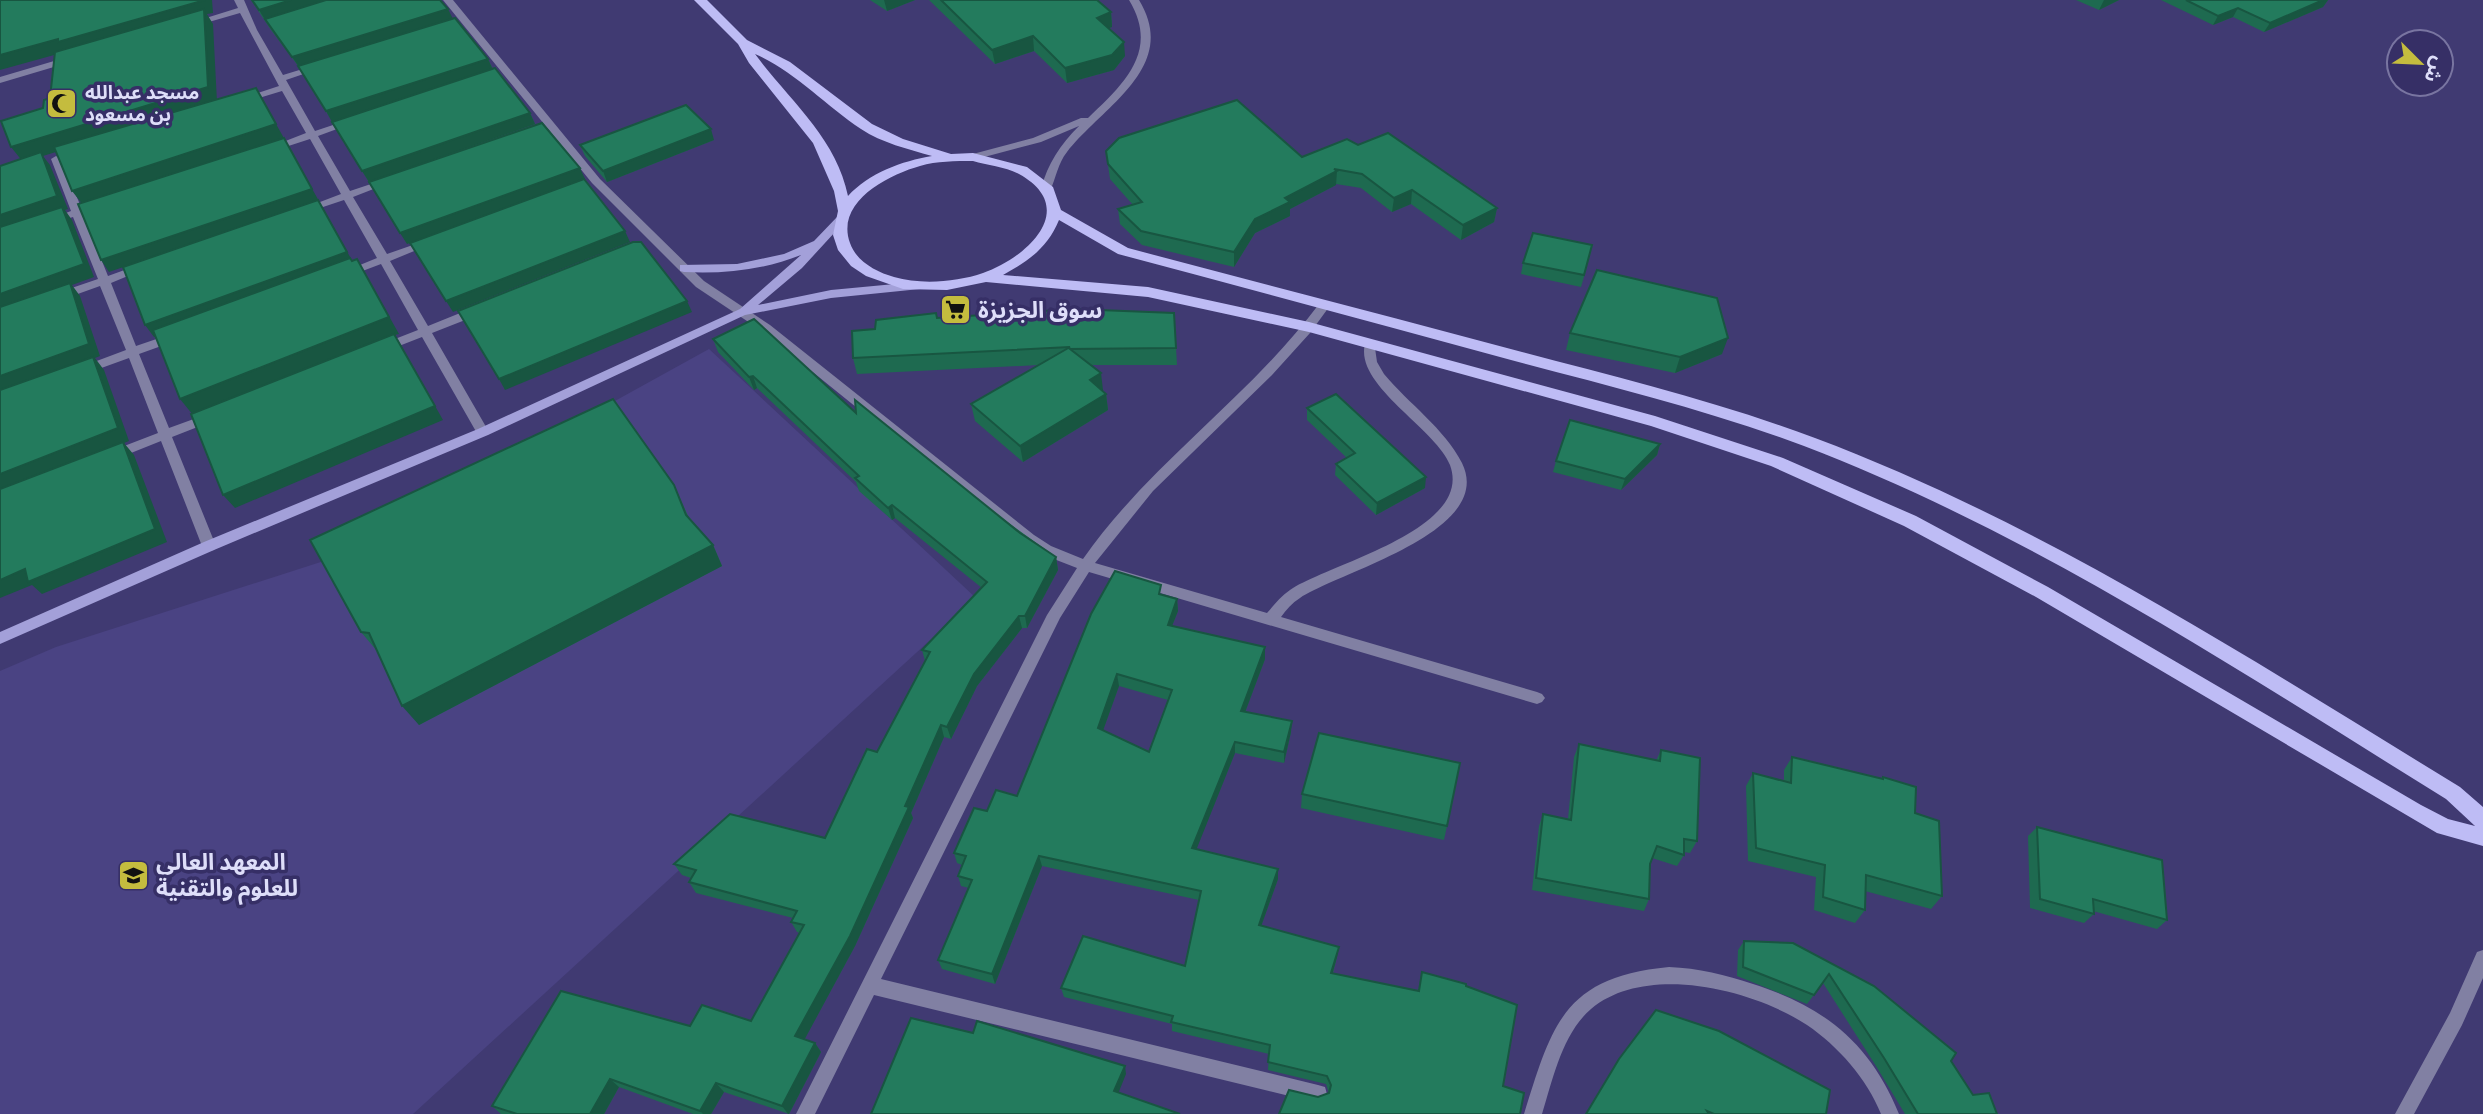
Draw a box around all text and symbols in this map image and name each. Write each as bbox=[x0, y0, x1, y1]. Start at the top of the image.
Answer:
north arrow bbox=[2385, 28, 2455, 98]
text: ش bbox=[2418, 53, 2453, 87]
place label: مسجد عبدالله بن مسعود bbox=[85, 79, 199, 127]
mosque icon: مسجد عبدالله بن مسعود bbox=[45, 86, 79, 120]
supermarket icon: سوق الجزيزة bbox=[938, 293, 972, 327]
place label: سوق الجزيزة bbox=[978, 294, 1102, 326]
place label: المعهد العالي للعلوم والتقنية bbox=[156, 846, 298, 906]
school or university icon: المعهد العالي للعلوم والتقنية bbox=[116, 858, 150, 892]

